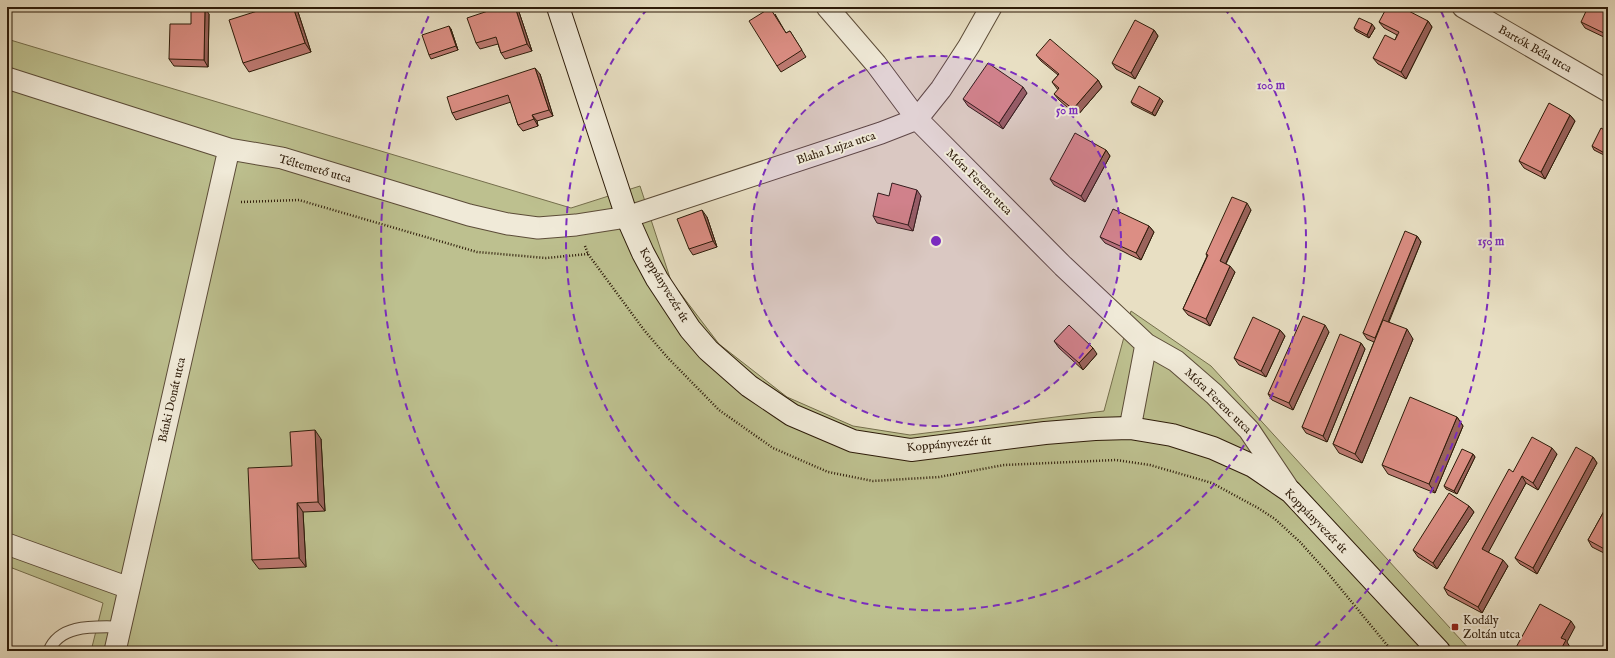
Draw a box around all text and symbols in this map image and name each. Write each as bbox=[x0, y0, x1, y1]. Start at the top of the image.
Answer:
street label: Bartók Béla utca bbox=[1496, 22, 1575, 76]
text: 100 m bbox=[1257, 78, 1286, 93]
text: 50 m bbox=[1056, 103, 1079, 118]
street label: Blaha Lujza utca bbox=[795, 128, 878, 168]
street label: Móra Ferenc utca bbox=[943, 146, 1016, 219]
street label: Téltemető utca bbox=[277, 151, 354, 187]
centre of rings bbox=[929, 234, 943, 248]
text: 150 m bbox=[1478, 234, 1505, 249]
street label: Koppányvezér út bbox=[635, 245, 692, 326]
street label: Bánki Donát utca bbox=[155, 355, 189, 444]
street label: Móra Ferenc utca bbox=[1181, 365, 1255, 437]
street label: Koppányvezér út bbox=[906, 433, 992, 456]
street label: Koppányvezér út bbox=[1280, 485, 1351, 557]
place label: Kodály Zoltán utca bbox=[1463, 613, 1521, 642]
marker: Kodály Zoltán utca bbox=[1450, 622, 1460, 632]

